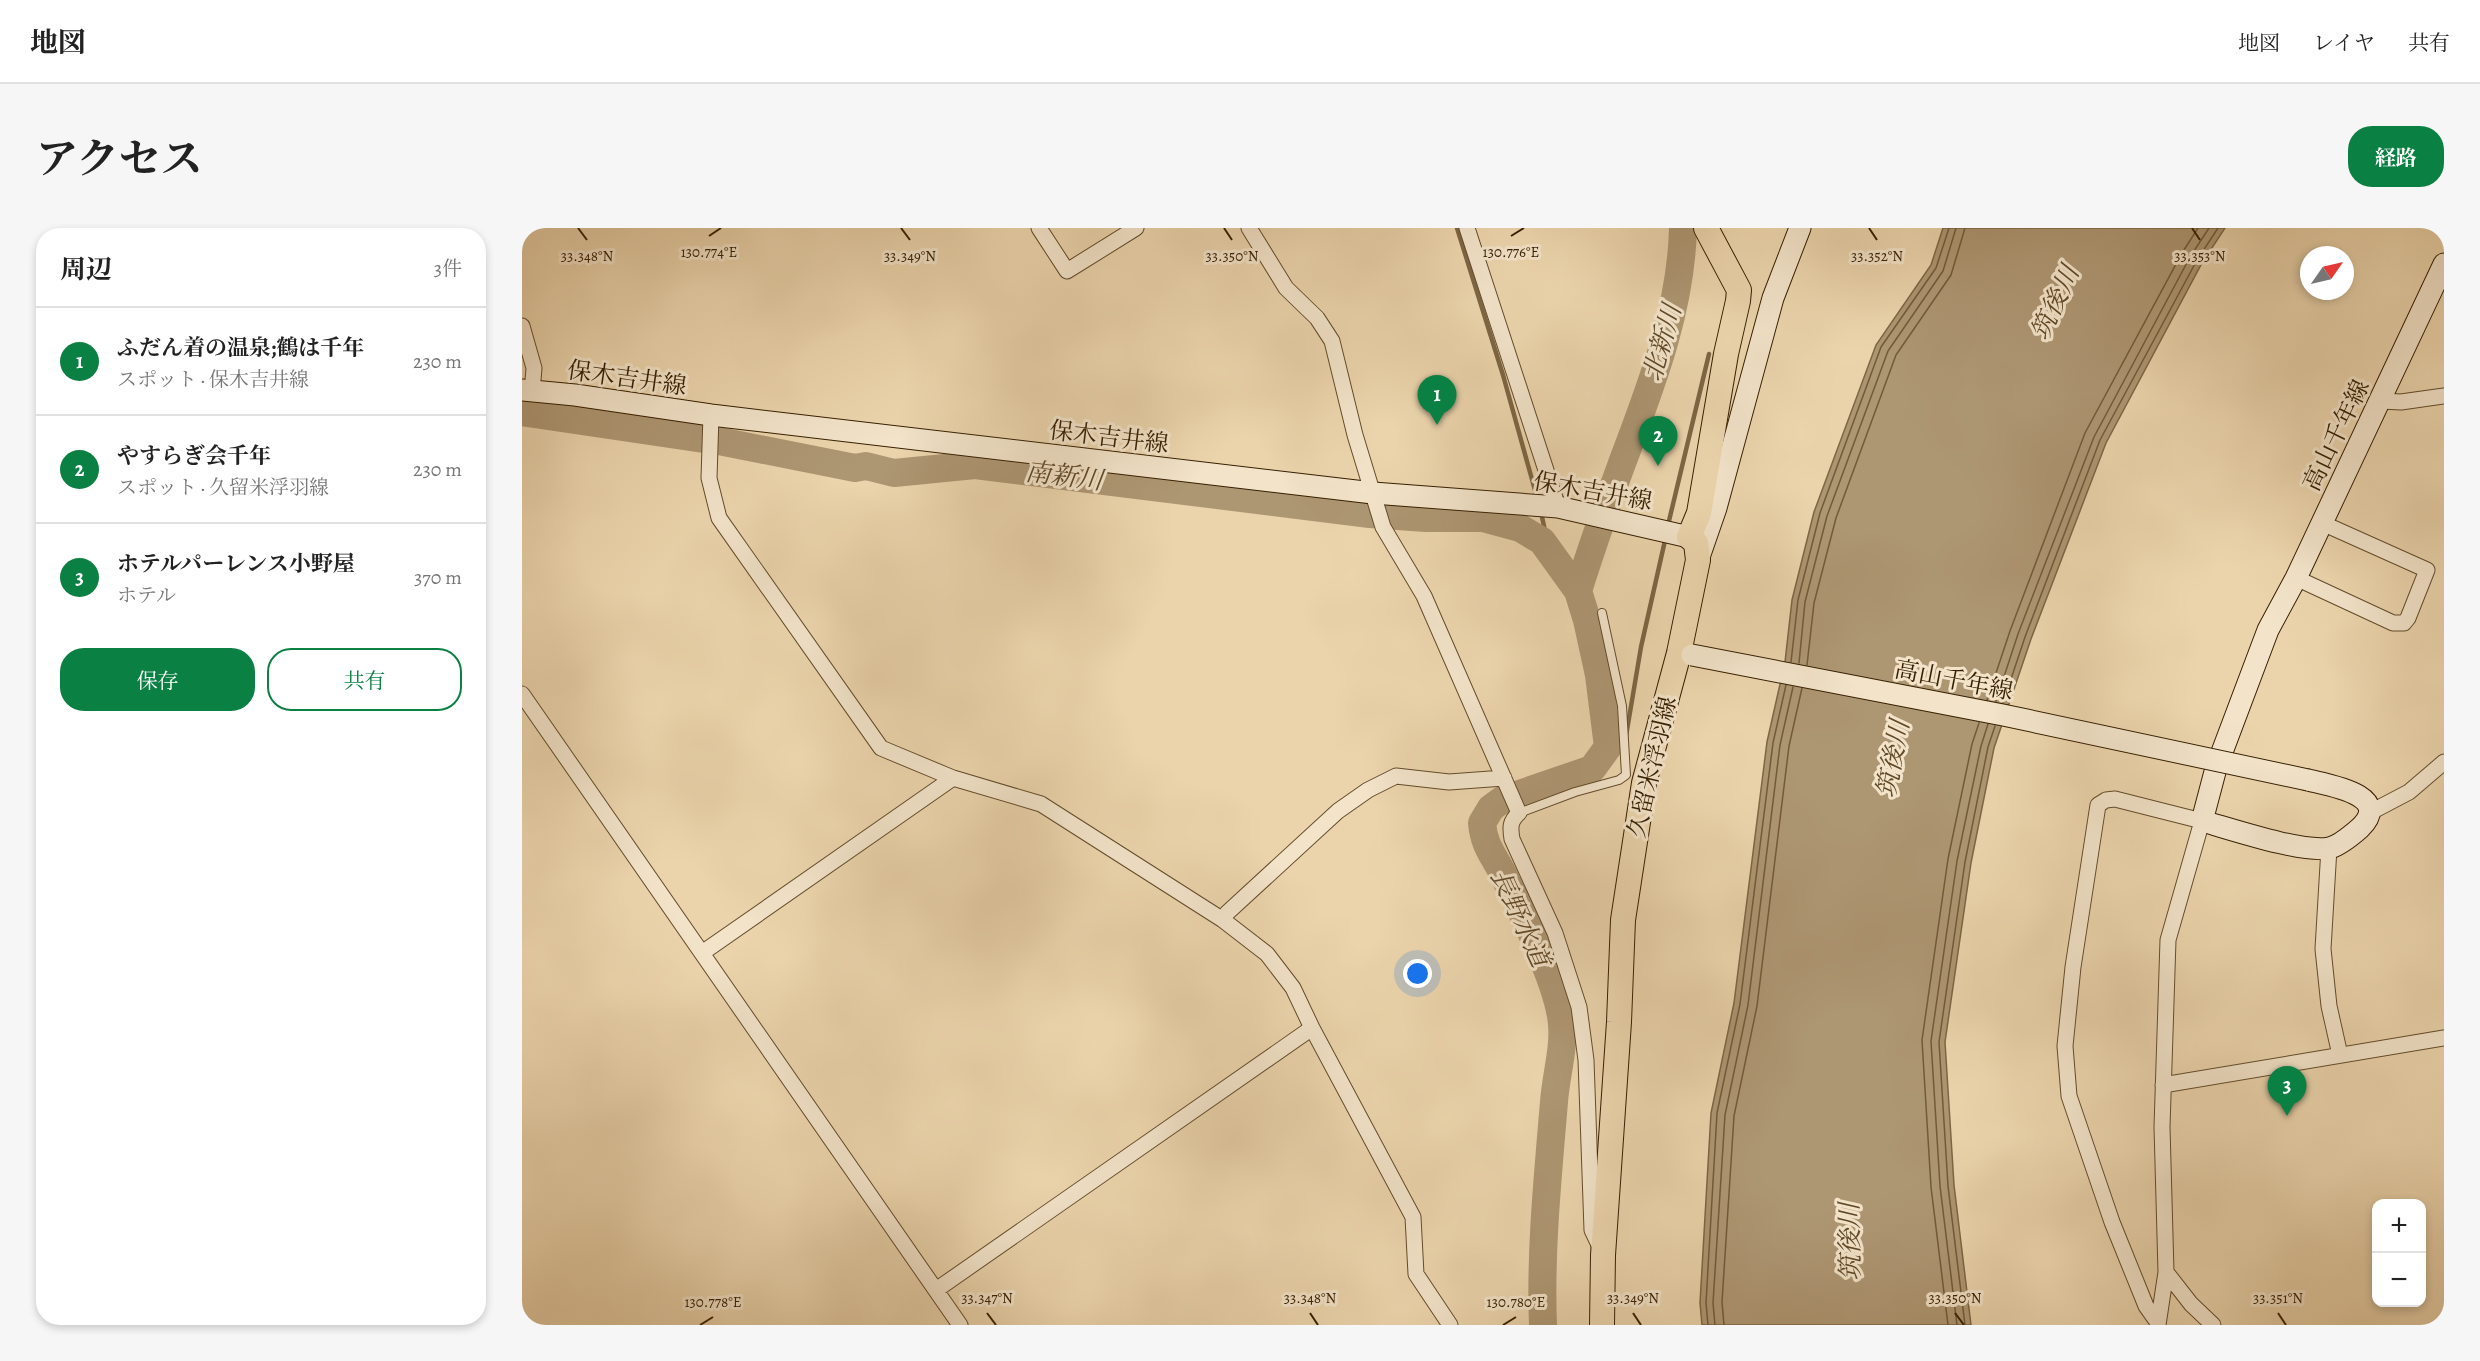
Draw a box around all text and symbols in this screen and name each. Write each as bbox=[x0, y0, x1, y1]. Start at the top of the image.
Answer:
text: 地図 bbox=[30, 24, 86, 62]
text: 地図 bbox=[2238, 29, 2280, 57]
text: レイヤ bbox=[2313, 29, 2375, 57]
text: 共有 bbox=[2408, 29, 2450, 57]
button: 経路 bbox=[2348, 126, 2444, 187]
text: アクセス bbox=[36, 130, 203, 187]
text: 130.774°E bbox=[681, 242, 737, 262]
text: 130.776°E bbox=[1483, 242, 1539, 262]
text: 33.348°N bbox=[561, 246, 614, 266]
text: 33.349°N bbox=[884, 246, 936, 266]
text: 33.350°N bbox=[1205, 246, 1259, 266]
text: 33.352°N bbox=[1851, 246, 1903, 266]
text: 33.353°N bbox=[2174, 246, 2226, 266]
north arrow bbox=[2300, 246, 2354, 300]
text: 周辺 bbox=[60, 252, 112, 287]
text: 3件 bbox=[434, 255, 462, 282]
water label: 筑後川 bbox=[2023, 258, 2089, 346]
water label: 北新川 bbox=[1634, 298, 1690, 385]
text: ふだん着の温泉;鶴は千年 bbox=[117, 333, 364, 363]
text: 1 bbox=[76, 348, 83, 375]
text: 230 m bbox=[413, 348, 462, 375]
street label: 保木吉井線 bbox=[565, 354, 689, 402]
text: スポット · 保木吉井線 bbox=[117, 366, 309, 393]
street label: 高山千年線 bbox=[2295, 374, 2377, 496]
pin: 1 bbox=[1418, 376, 1456, 425]
street label: 保木吉井線 bbox=[1047, 414, 1171, 460]
pin: 2 bbox=[1638, 416, 1678, 466]
text: やすらぎ会千年 bbox=[117, 441, 271, 471]
water label: 南新川 bbox=[1023, 454, 1108, 498]
text: 2 bbox=[75, 456, 84, 483]
text: 230 m bbox=[413, 456, 462, 483]
street label: 保木吉井線 bbox=[1531, 465, 1655, 517]
text: スポット · 久留米浮羽線 bbox=[117, 474, 329, 501]
text: ホテルパーレンス小野屋 bbox=[117, 549, 355, 579]
text: 3 bbox=[75, 564, 84, 591]
text: 370 m bbox=[414, 564, 462, 591]
text: ホテル bbox=[117, 582, 176, 609]
button: 保存 bbox=[60, 648, 255, 711]
button: 共有 bbox=[267, 648, 462, 711]
street label: 高山千年線 bbox=[1892, 653, 2016, 707]
street label: 久留米浮羽線 bbox=[1620, 693, 1684, 841]
water label: 筑後川 bbox=[1868, 714, 1918, 801]
water label: 長野水道 bbox=[1482, 863, 1560, 976]
your location bbox=[1403, 959, 1432, 988]
pin: 3 bbox=[2268, 1066, 2306, 1116]
map controls bbox=[2372, 1199, 2426, 1307]
button: + bbox=[2372, 1199, 2426, 1253]
water label: 筑後川 bbox=[1832, 1200, 1868, 1281]
button: − bbox=[2372, 1253, 2426, 1307]
text: 33.347°N bbox=[961, 1288, 1013, 1308]
text: 33.348°N bbox=[1284, 1288, 1337, 1308]
text: 33.349°N bbox=[1607, 1288, 1659, 1308]
text: 33.350°N bbox=[1928, 1288, 1982, 1308]
text: 33.351°N bbox=[2253, 1288, 2303, 1308]
text: 130.778°E bbox=[684, 1292, 742, 1312]
text: 130.780°E bbox=[1487, 1292, 1545, 1312]

